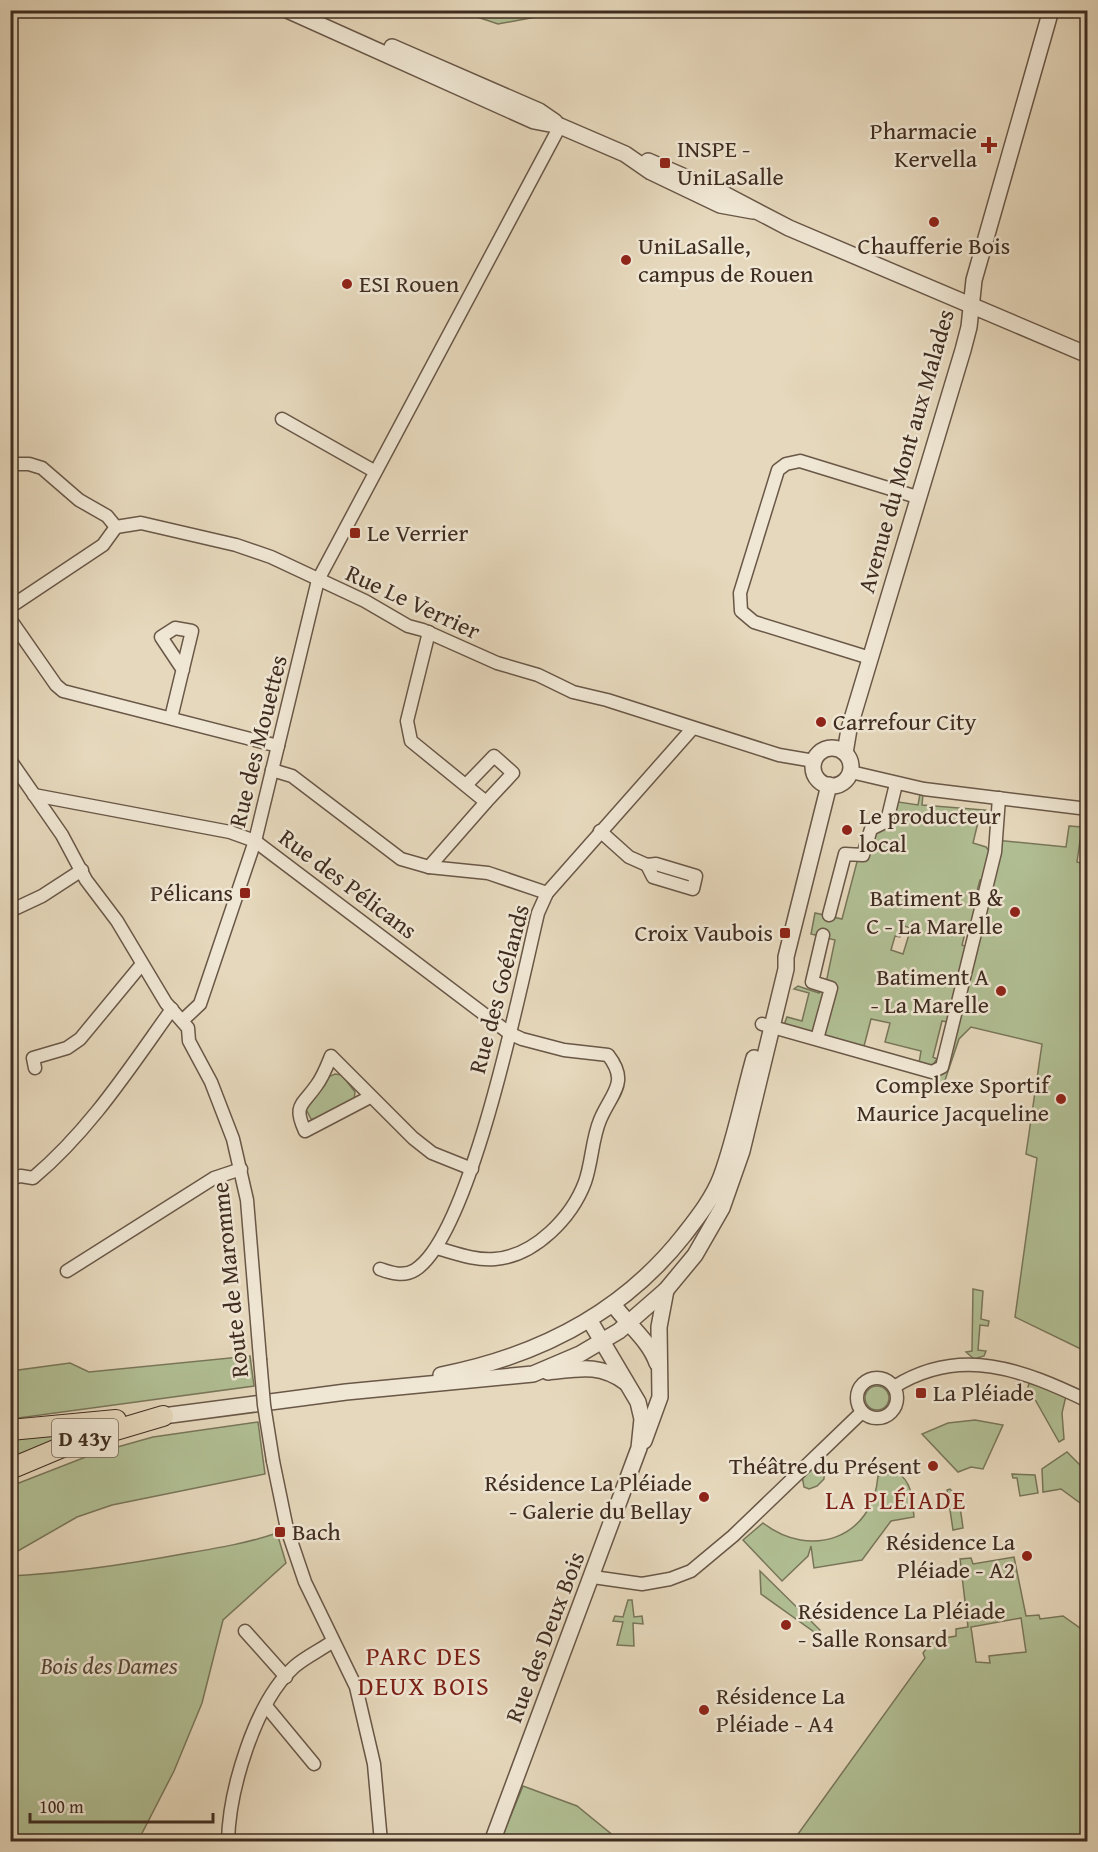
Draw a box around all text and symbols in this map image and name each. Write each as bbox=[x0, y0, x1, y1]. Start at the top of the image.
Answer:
place label: Pharmacie Kervella bbox=[870, 113, 978, 176]
place label: INSPE - UniLaSalle bbox=[677, 131, 784, 194]
marker: Pharmacie Kervella bbox=[982, 138, 996, 152]
marker: INSPE - UniLaSalle bbox=[658, 156, 672, 170]
marker: Chaufferie Bois bbox=[927, 215, 941, 229]
place label: UniLaSalle, campus de Rouen bbox=[638, 228, 814, 291]
place label: Chaufferie Bois bbox=[858, 228, 1010, 263]
marker: UniLaSalle, campus de Rouen bbox=[619, 253, 633, 267]
place label: ESI Rouen bbox=[359, 266, 460, 301]
marker: ESI Rouen bbox=[340, 277, 354, 291]
street label: Avenue du Mont aux Malades bbox=[848, 305, 963, 597]
place label: Le Verrier bbox=[367, 515, 469, 550]
marker: Le Verrier bbox=[348, 526, 362, 540]
street label: Rue Le Verrier bbox=[340, 555, 486, 648]
street label: Rue des Mouettes bbox=[219, 651, 296, 831]
place label: Carrefour City bbox=[833, 704, 976, 739]
marker: Carrefour City bbox=[814, 715, 828, 729]
place label: Le producteur local bbox=[859, 798, 1001, 861]
street label: Rue des Pélicans bbox=[272, 820, 425, 947]
marker: Le producteur local bbox=[840, 823, 854, 837]
place label: Pélicans bbox=[150, 875, 233, 910]
place label: Batiment B & C - La Marelle bbox=[866, 880, 1004, 943]
marker: Pélicans bbox=[238, 886, 252, 900]
street label: Rue des Goélands bbox=[459, 900, 538, 1077]
marker: Batiment B & C - La Marelle bbox=[1008, 905, 1022, 919]
place label: Croix Vaubois bbox=[634, 915, 773, 950]
marker: Croix Vaubois bbox=[778, 926, 792, 940]
place label: Batiment A - La Marelle bbox=[871, 959, 989, 1022]
marker: Batiment A - La Marelle bbox=[994, 984, 1008, 998]
place label: Complexe Sportif Maurice Jacqueline bbox=[857, 1067, 1051, 1130]
marker: Complexe Sportif Maurice Jacqueline bbox=[1054, 1092, 1068, 1106]
street label: Route de Maromme bbox=[202, 1180, 257, 1380]
place label: La Pléiade bbox=[933, 1375, 1034, 1410]
marker: La Pléiade bbox=[914, 1386, 928, 1400]
road number: D 43y bbox=[52, 1419, 118, 1457]
place label: Théâtre du Présent bbox=[729, 1448, 922, 1483]
marker: Théâtre du Présent bbox=[926, 1459, 940, 1473]
place label: Résidence La Pléiade - Galerie du Bellay bbox=[485, 1465, 692, 1528]
district label: LA PLÉIADE bbox=[825, 1480, 967, 1519]
marker: Résidence La Pléiade - Galerie du Bellay bbox=[697, 1490, 711, 1504]
place label: Bach bbox=[292, 1514, 341, 1549]
place label: Résidence La Pléiade - A2 bbox=[886, 1524, 1016, 1587]
marker: Bach bbox=[273, 1525, 287, 1539]
street label: Rue des Deux Bois bbox=[496, 1546, 593, 1727]
marker: Résidence La Pléiade - A2 bbox=[1020, 1549, 1034, 1563]
place label: Résidence La Pléiade - Salle Ronsard bbox=[798, 1593, 1005, 1656]
marker: Résidence La Pléiade - Salle Ronsard bbox=[779, 1618, 793, 1632]
district label: PARC DES DEUX BOIS bbox=[358, 1636, 490, 1705]
park label: Bois des Dames bbox=[39, 1648, 178, 1683]
place label: Résidence La Pléiade - A4 bbox=[716, 1678, 846, 1741]
marker: Résidence La Pléiade - A4 bbox=[697, 1703, 711, 1717]
scale bar bbox=[30, 1786, 213, 1824]
text: 100 m bbox=[39, 1793, 84, 1820]

